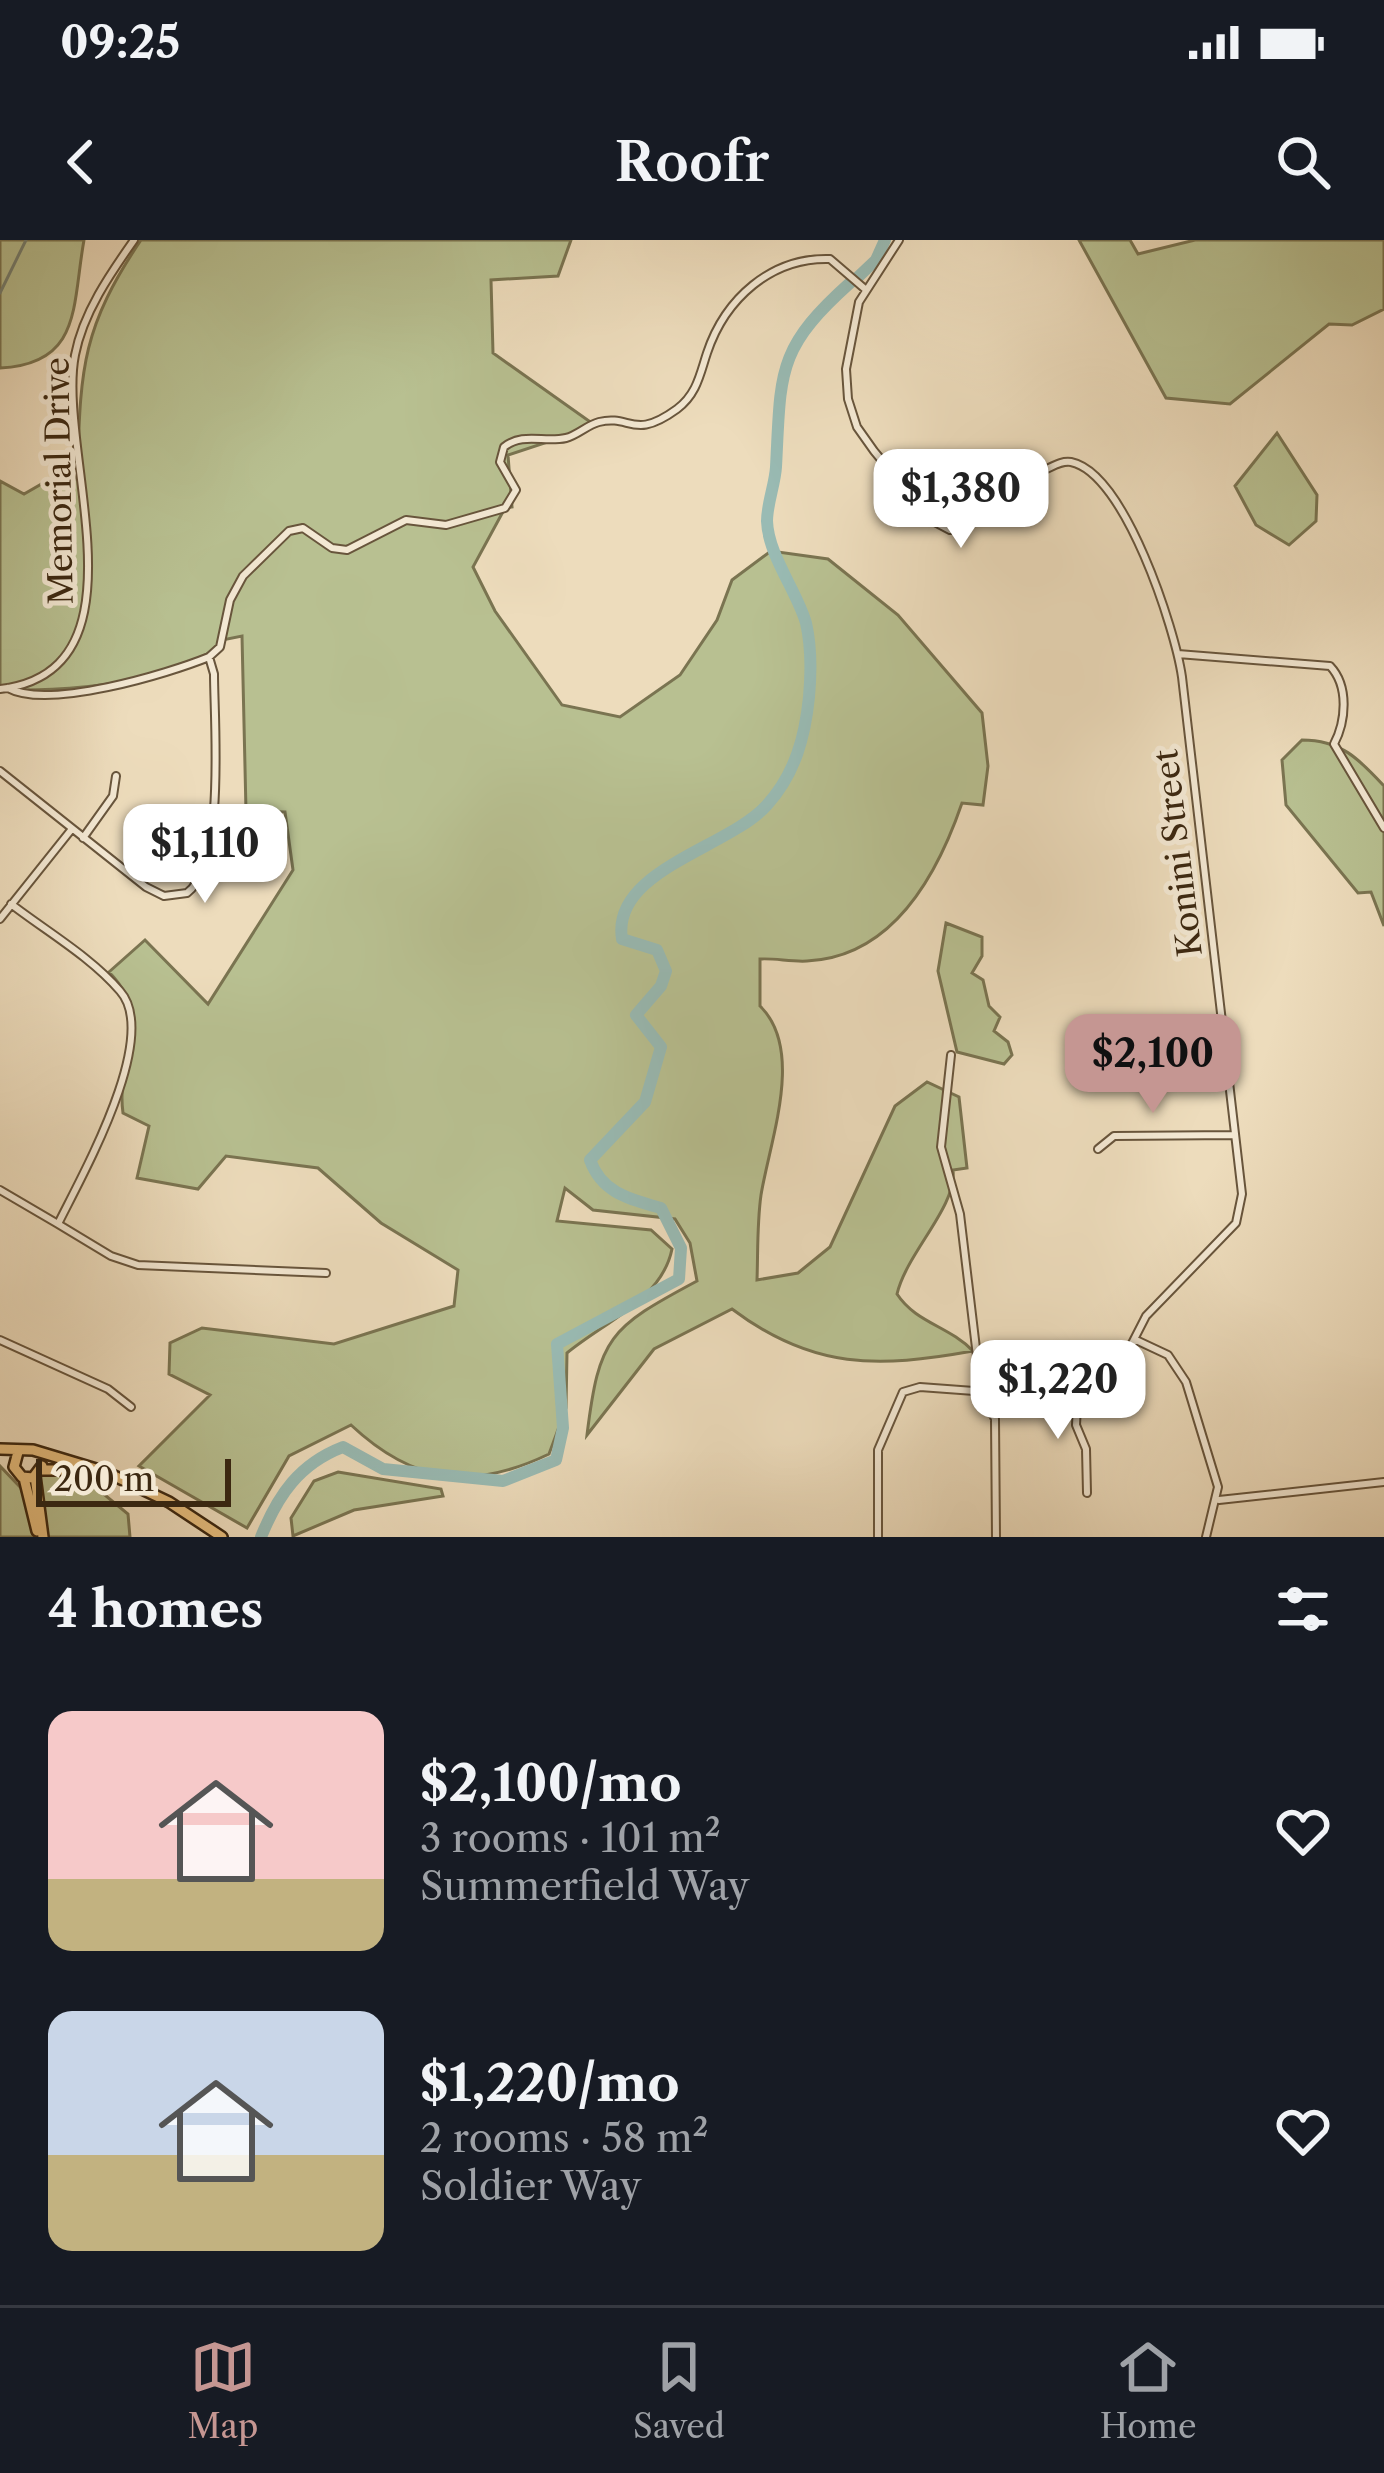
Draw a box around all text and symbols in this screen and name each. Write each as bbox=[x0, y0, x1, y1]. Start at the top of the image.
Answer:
text: 09:25 bbox=[60, 14, 180, 70]
icon: back bbox=[48, 129, 114, 195]
text: Roofr bbox=[615, 129, 769, 195]
icon: search bbox=[1270, 129, 1336, 195]
street label: Memorial Drive bbox=[36, 357, 82, 605]
pin: $1,380 bbox=[863, 449, 1059, 551]
text: $1,380 bbox=[901, 464, 1021, 512]
street label: Konini Street bbox=[1145, 747, 1211, 959]
pin: $1,110 bbox=[107, 804, 303, 906]
text: $1,110 bbox=[150, 819, 260, 867]
pin: $2,100 bbox=[1055, 1014, 1251, 1116]
text: $2,100 bbox=[1092, 1029, 1214, 1077]
pin: $1,220 bbox=[960, 1340, 1156, 1442]
text: $1,220 bbox=[998, 1355, 1118, 1403]
scale bar bbox=[36, 1453, 231, 1506]
text: 200 m bbox=[54, 1459, 154, 1500]
icon: filters bbox=[1270, 1576, 1336, 1642]
text: 4 homes bbox=[48, 1578, 263, 1640]
text: $2,100/mo bbox=[420, 1752, 682, 1814]
icon: home bbox=[144, 1759, 288, 1903]
icon: heart bbox=[1270, 1798, 1336, 1864]
text: 3 rooms · 101 m² bbox=[420, 1814, 721, 1862]
text: Summerfield Way bbox=[420, 1862, 750, 1910]
text: $1,220/mo bbox=[420, 2052, 680, 2114]
icon: home bbox=[144, 2059, 288, 2203]
icon: heart bbox=[1270, 2098, 1336, 2164]
text: 2 rooms · 58 m² bbox=[420, 2114, 709, 2162]
text: Soldier Way bbox=[420, 2162, 641, 2210]
tab: Map bbox=[187, 2334, 258, 2447]
tab: Saved bbox=[633, 2334, 725, 2447]
tab: Home bbox=[1100, 2334, 1197, 2447]

